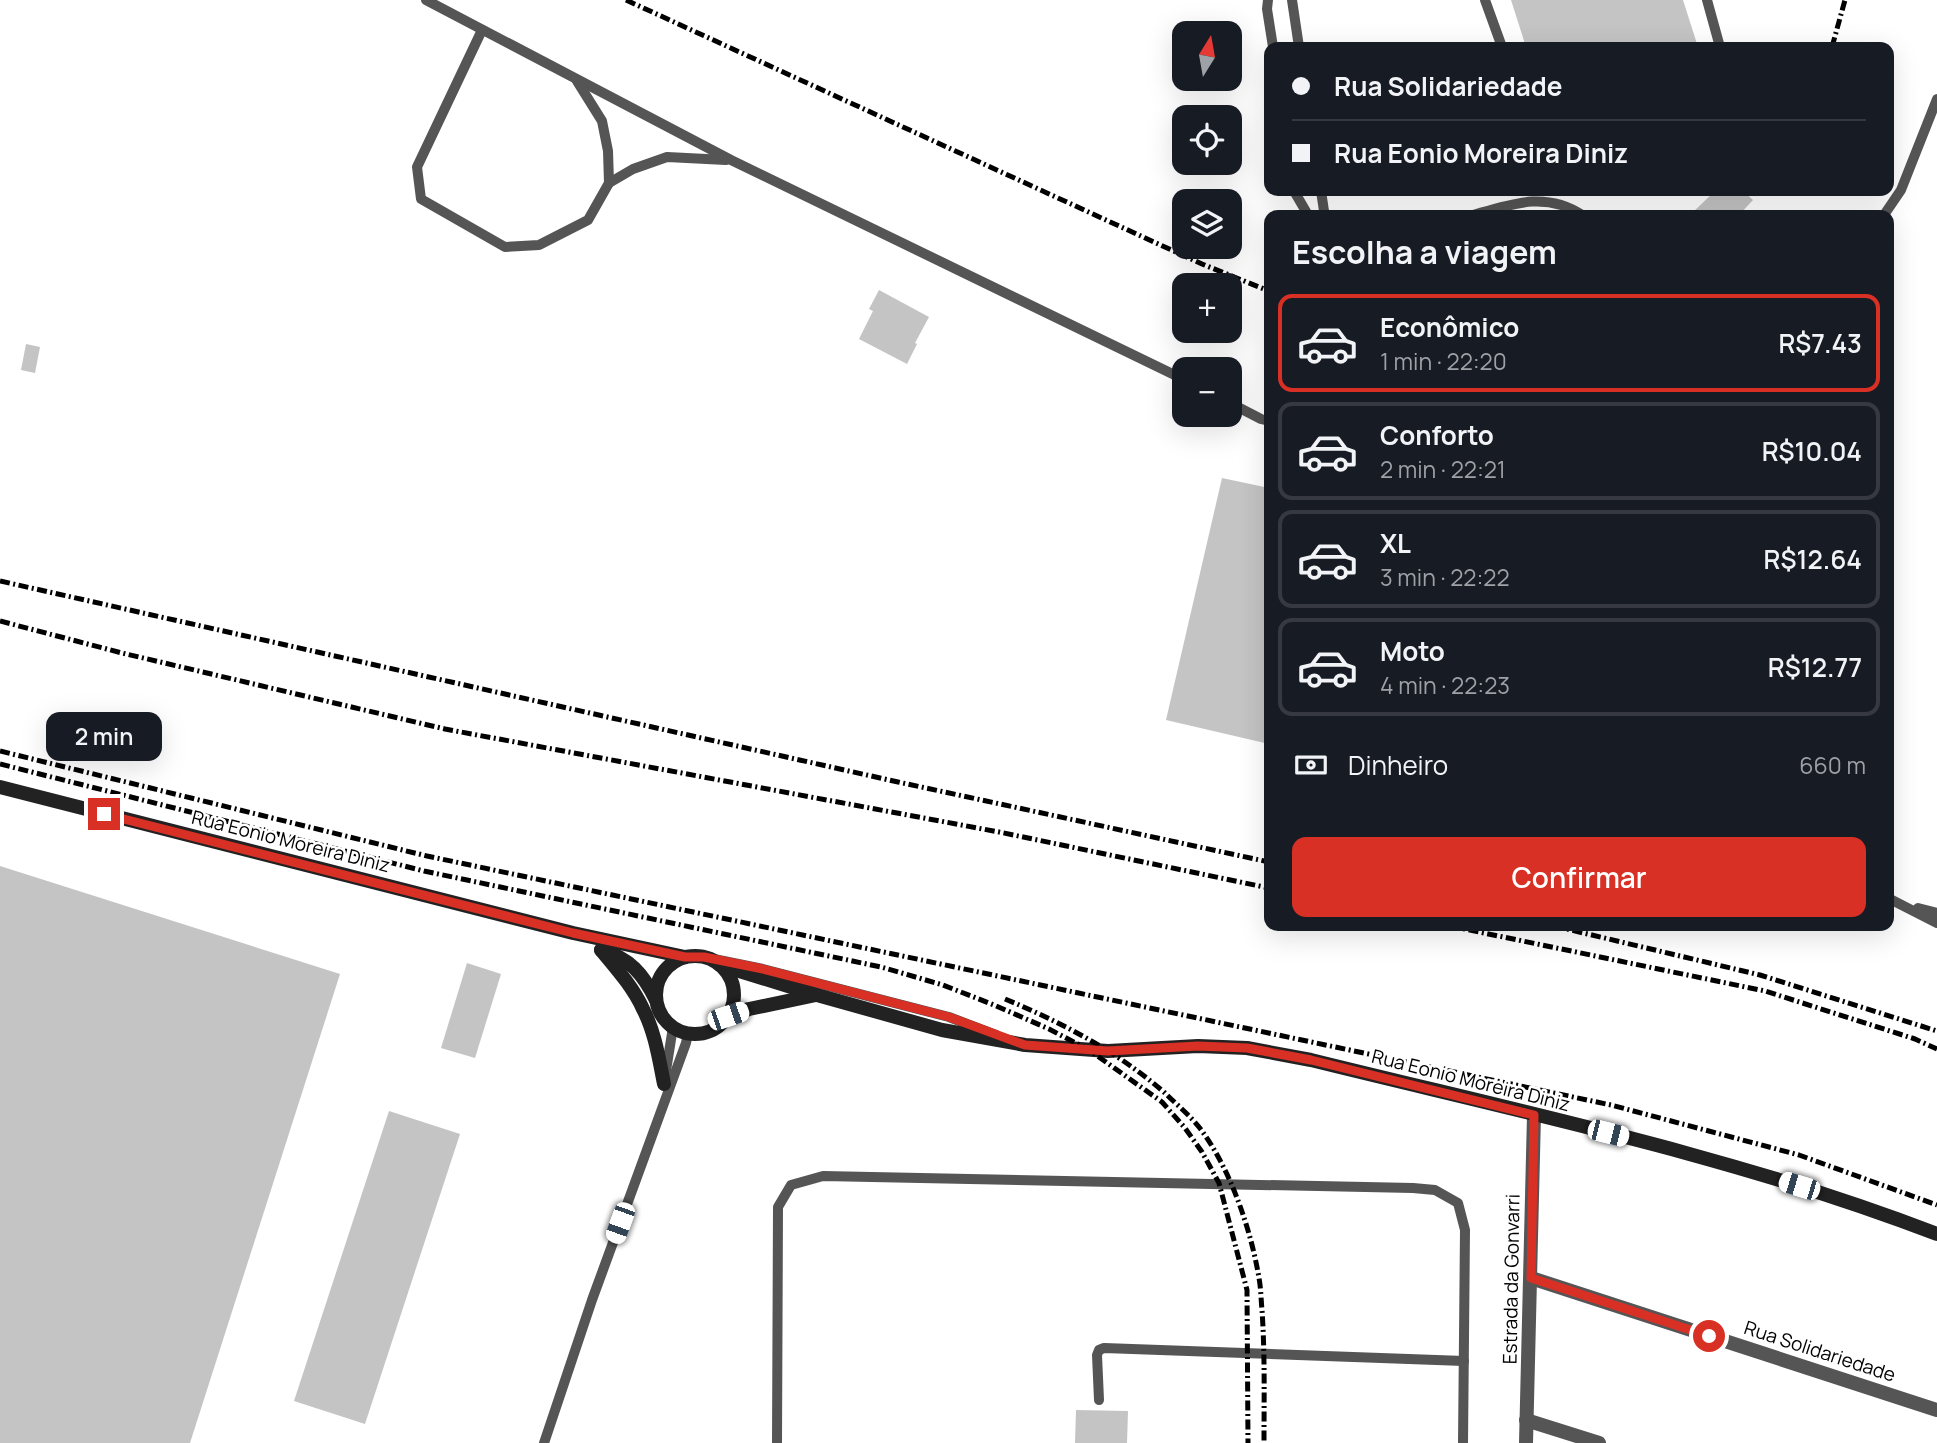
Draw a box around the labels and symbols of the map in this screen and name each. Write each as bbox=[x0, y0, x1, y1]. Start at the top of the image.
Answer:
north arrow bbox=[1172, 21, 1242, 91]
callout: 2 min bbox=[46, 712, 162, 762]
route end bbox=[88, 798, 120, 830]
street label: Rua Eonio Moreira Diniz bbox=[189, 804, 393, 878]
car bbox=[705, 999, 752, 1033]
street label: Rua Eonio Moreira Diniz bbox=[1369, 1043, 1573, 1117]
car bbox=[1586, 1118, 1631, 1148]
car bbox=[1776, 1170, 1823, 1202]
street label: Estrada da Gonvarri bbox=[1497, 1194, 1525, 1364]
car bbox=[603, 1200, 638, 1246]
street label: Rua Solidariedade bbox=[1741, 1314, 1899, 1388]
route start bbox=[1693, 1320, 1725, 1352]

